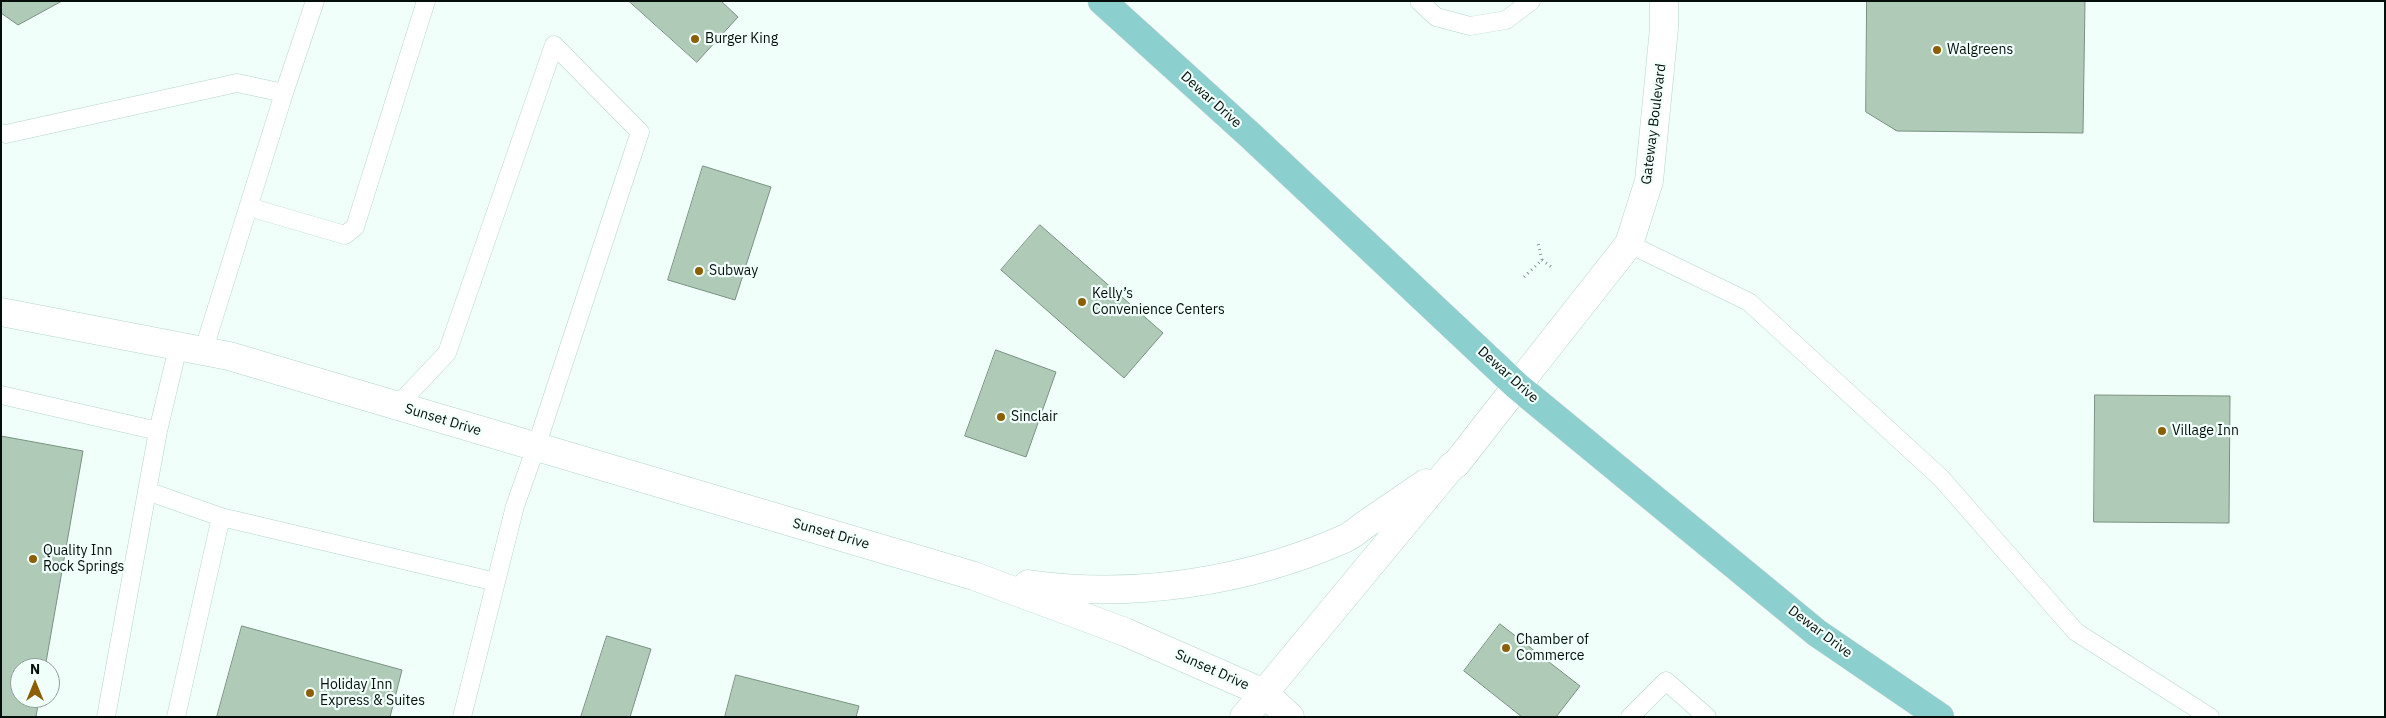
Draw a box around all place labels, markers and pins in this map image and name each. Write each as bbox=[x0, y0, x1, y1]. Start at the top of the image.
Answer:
place label: Burger King bbox=[705, 31, 778, 47]
marker: Burger King bbox=[689, 33, 701, 45]
place label: Walgreens bbox=[1947, 42, 2013, 58]
marker: Walgreens bbox=[1931, 44, 1943, 56]
place label: Subway bbox=[709, 263, 758, 279]
marker: Subway bbox=[693, 265, 705, 277]
place label: Kelly’s Convenience Centers bbox=[1092, 286, 1225, 318]
marker: Kelly’s Convenience Centers bbox=[1076, 296, 1088, 308]
place label: Sinclair bbox=[1011, 409, 1058, 425]
marker: Sinclair bbox=[995, 411, 1007, 423]
place label: Village Inn bbox=[2172, 423, 2239, 439]
marker: Village Inn bbox=[2156, 425, 2168, 437]
place label: Quality Inn Rock Springs bbox=[43, 543, 124, 576]
marker: Quality Inn Rock Springs bbox=[27, 553, 39, 565]
place label: Chamber of Commerce bbox=[1516, 632, 1589, 664]
marker: Chamber of Commerce bbox=[1500, 642, 1512, 654]
place label: Holiday Inn Express & Suites bbox=[320, 677, 425, 710]
marker: Holiday Inn Express & Suites bbox=[304, 687, 316, 699]

